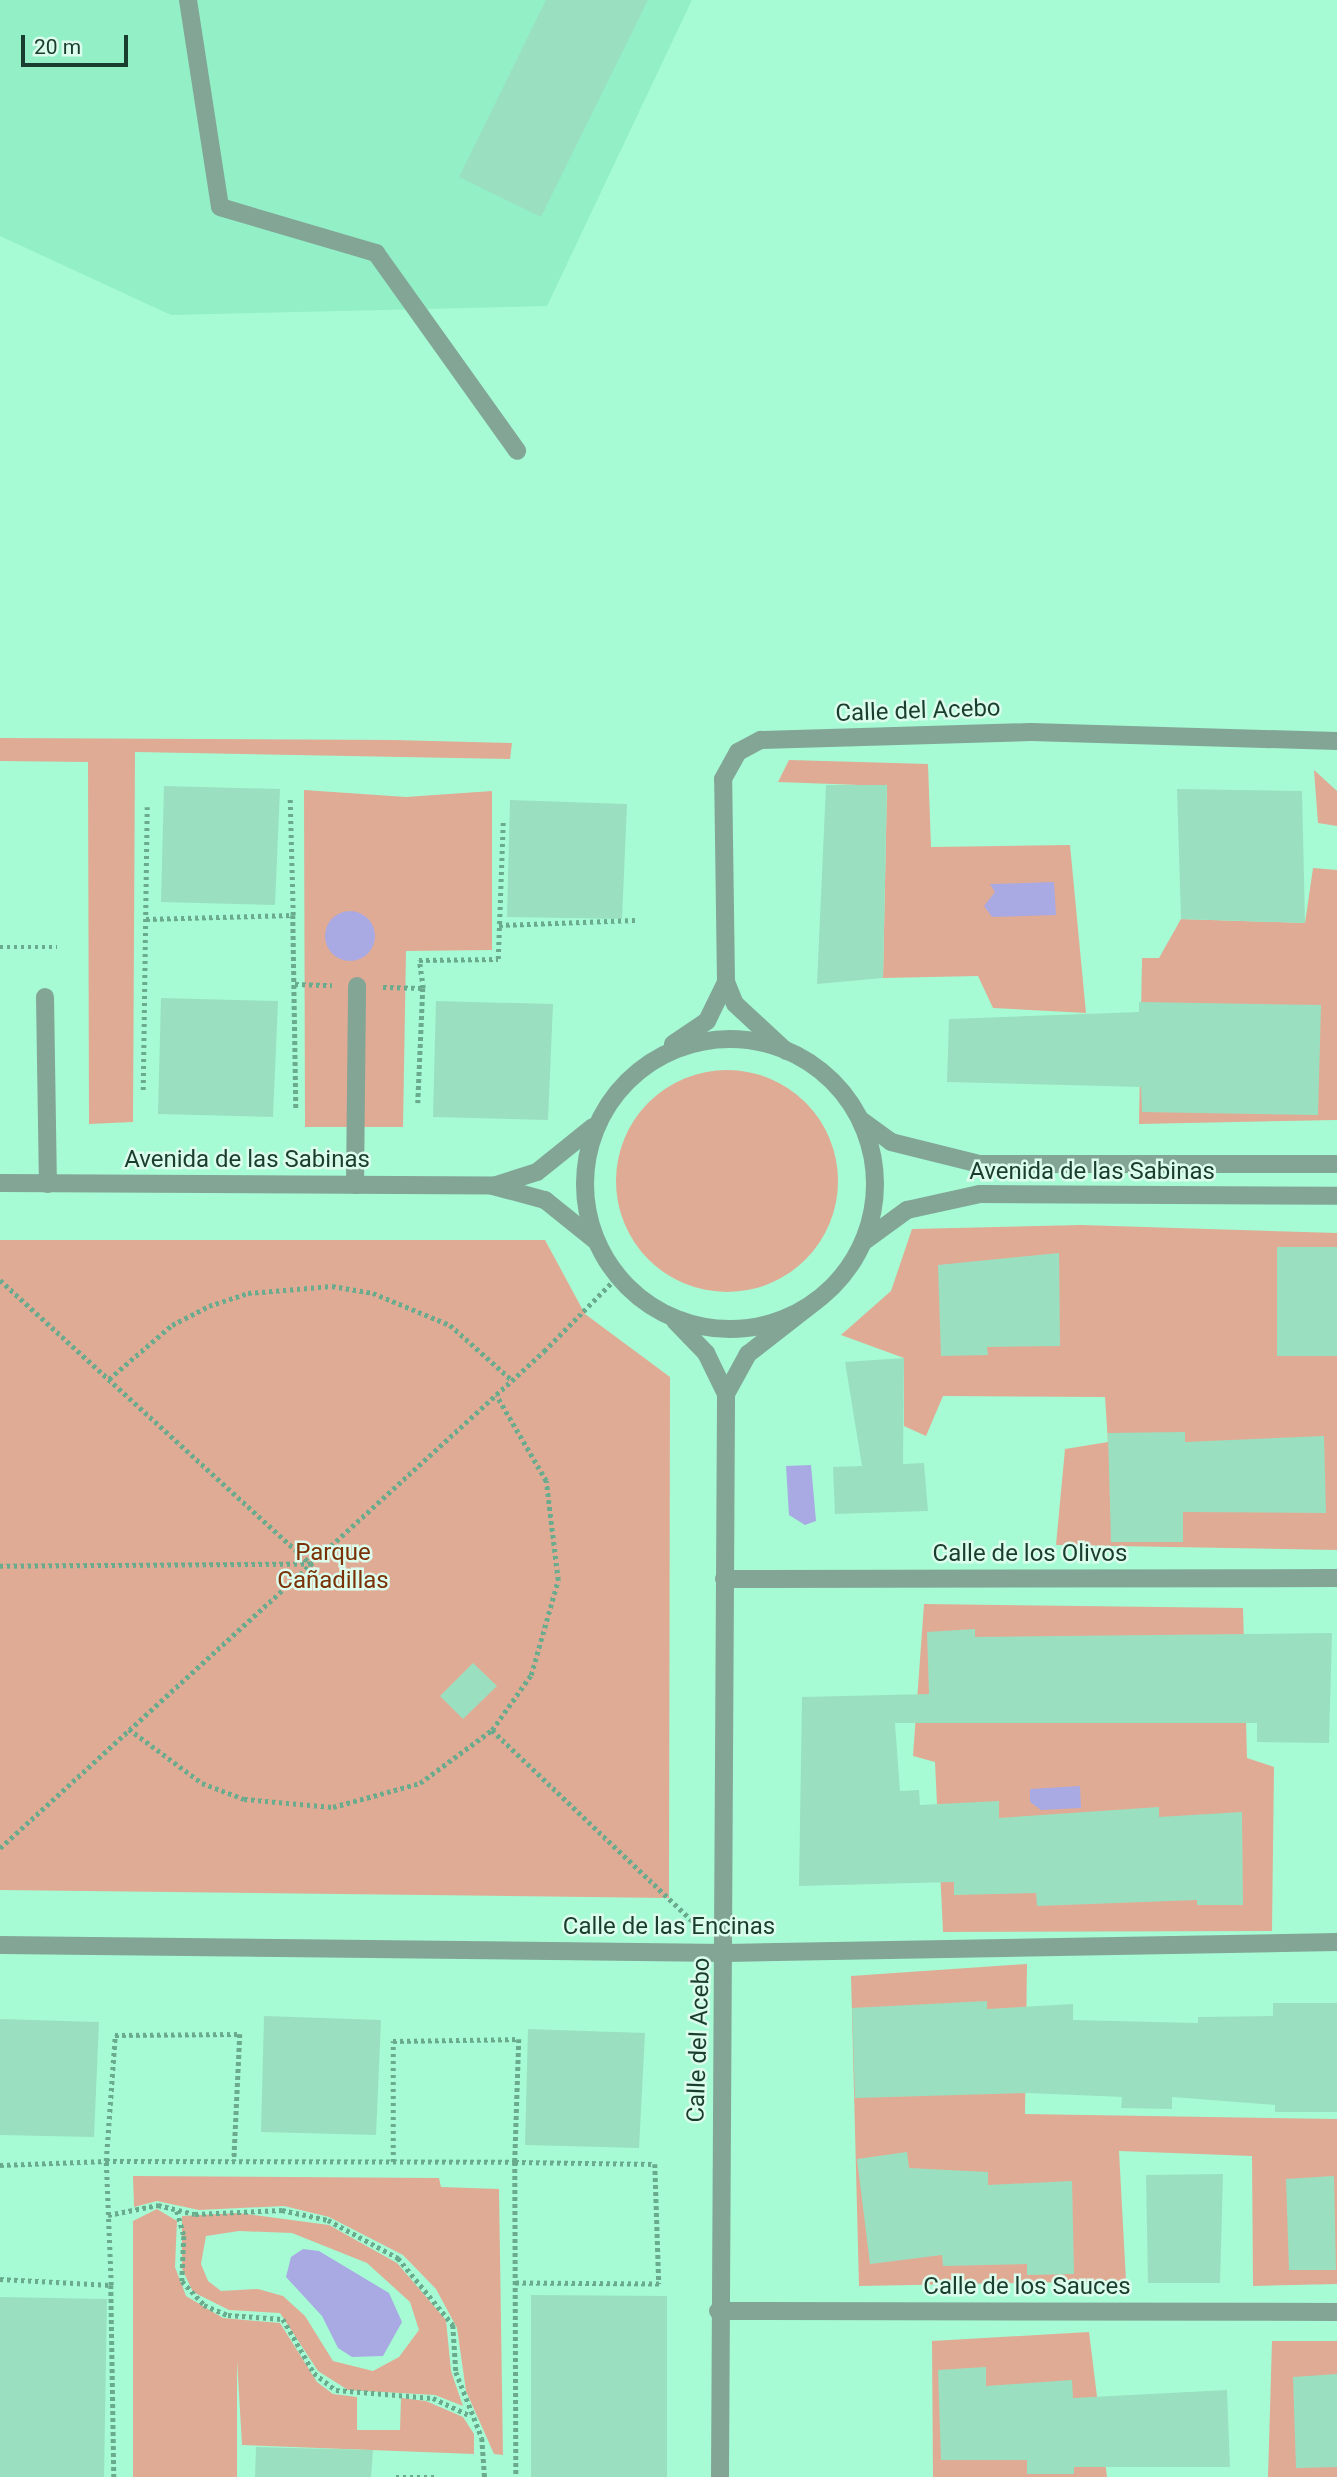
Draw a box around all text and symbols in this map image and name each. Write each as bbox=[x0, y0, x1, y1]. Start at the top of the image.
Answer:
scale bar bbox=[24, 21, 131, 65]
text: 20 m bbox=[34, 35, 81, 59]
street label: Calle del Acebo bbox=[835, 694, 1001, 728]
street label: Avenida de las Sabinas bbox=[124, 1146, 370, 1174]
street label: Avenida de las Sabinas bbox=[969, 1158, 1215, 1186]
park label: Parque Cañadillas bbox=[277, 1539, 389, 1595]
street label: Calle de los Olivos bbox=[933, 1540, 1127, 1568]
street label: Calle de las Encinas bbox=[563, 1913, 775, 1941]
street label: Calle del Acebo bbox=[682, 1957, 716, 2123]
street label: Calle de los Sauces bbox=[923, 2273, 1131, 2301]

